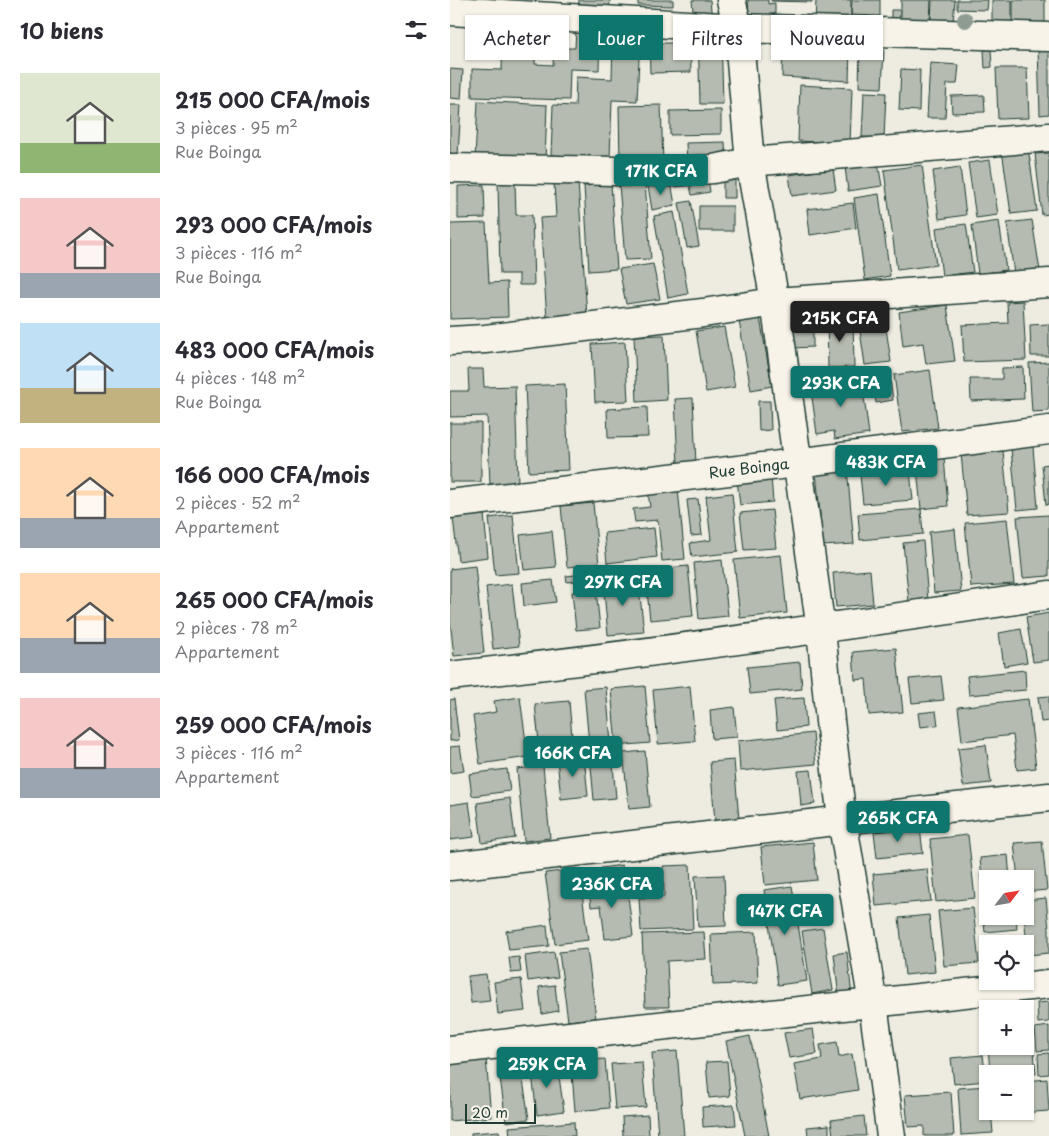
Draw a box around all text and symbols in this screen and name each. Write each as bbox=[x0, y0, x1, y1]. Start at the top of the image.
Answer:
text: 10 biens bbox=[20, 14, 104, 46]
chip: Acheter bbox=[465, 15, 569, 60]
chip: Louer bbox=[579, 15, 663, 60]
chip: Filtres bbox=[673, 15, 761, 60]
chip: Nouveau bbox=[771, 15, 883, 60]
icon: filters bbox=[402, 16, 430, 44]
text: 215 000 CFA/mois bbox=[175, 83, 370, 115]
icon: home bbox=[60, 93, 120, 153]
text: 3 pièces · 95 m² bbox=[175, 115, 298, 139]
text: Rue Boinga bbox=[175, 139, 261, 163]
pin: 171K CFA bbox=[609, 154, 713, 196]
text: 171K CFA bbox=[625, 158, 697, 182]
text: 293 000 CFA/mois bbox=[175, 208, 372, 240]
icon: home bbox=[60, 218, 120, 278]
text: 3 pièces · 116 m² bbox=[175, 240, 303, 264]
text: Rue Boinga bbox=[175, 264, 261, 288]
pin: 215K CFA bbox=[788, 300, 892, 343]
text: 215K CFA bbox=[801, 305, 879, 329]
text: 483 000 CFA/mois bbox=[175, 333, 374, 365]
icon: home bbox=[60, 343, 120, 403]
text: 4 pièces · 148 m² bbox=[175, 365, 305, 389]
pin: 293K CFA bbox=[789, 366, 893, 408]
text: 293K CFA bbox=[802, 370, 880, 394]
text: Rue Boinga bbox=[175, 389, 261, 413]
pin: 483K CFA bbox=[834, 444, 938, 487]
text: 483K CFA bbox=[846, 449, 926, 473]
street label: Rue Boinga bbox=[707, 451, 791, 483]
text: 166 000 CFA/mois bbox=[175, 458, 370, 490]
icon: home bbox=[60, 468, 120, 528]
text: 2 pièces · 52 m² bbox=[175, 490, 300, 514]
text: Appartement bbox=[175, 514, 279, 538]
pin: 297K CFA bbox=[571, 564, 675, 607]
text: 297K CFA bbox=[584, 569, 662, 593]
text: 265 000 CFA/mois bbox=[175, 583, 374, 615]
icon: home bbox=[60, 593, 120, 653]
text: 2 pièces · 78 m² bbox=[175, 615, 298, 639]
text: Appartement bbox=[175, 639, 279, 663]
text: 259 000 CFA/mois bbox=[175, 708, 372, 740]
icon: home bbox=[60, 718, 120, 778]
pin: 166K CFA bbox=[521, 736, 625, 778]
text: 3 pièces · 116 m² bbox=[175, 740, 303, 764]
text: 166K CFA bbox=[534, 740, 612, 764]
text: Appartement bbox=[175, 764, 279, 788]
pin: 265K CFA bbox=[846, 800, 950, 843]
text: 265K CFA bbox=[858, 805, 938, 829]
pin: 236K CFA bbox=[560, 866, 664, 909]
north arrow bbox=[979, 870, 1034, 925]
map controls bbox=[979, 870, 1034, 1120]
text: 236K CFA bbox=[572, 871, 652, 895]
pin: 147K CFA bbox=[733, 894, 837, 936]
text: 147K CFA bbox=[747, 898, 823, 922]
button: locate bbox=[979, 935, 1034, 990]
button: + bbox=[979, 1000, 1034, 1055]
pin: 259K CFA bbox=[495, 1046, 599, 1089]
text: 259K CFA bbox=[508, 1051, 586, 1075]
button: − bbox=[979, 1065, 1034, 1120]
scale bar bbox=[465, 1101, 536, 1124]
text: 20 m bbox=[472, 1102, 508, 1123]

